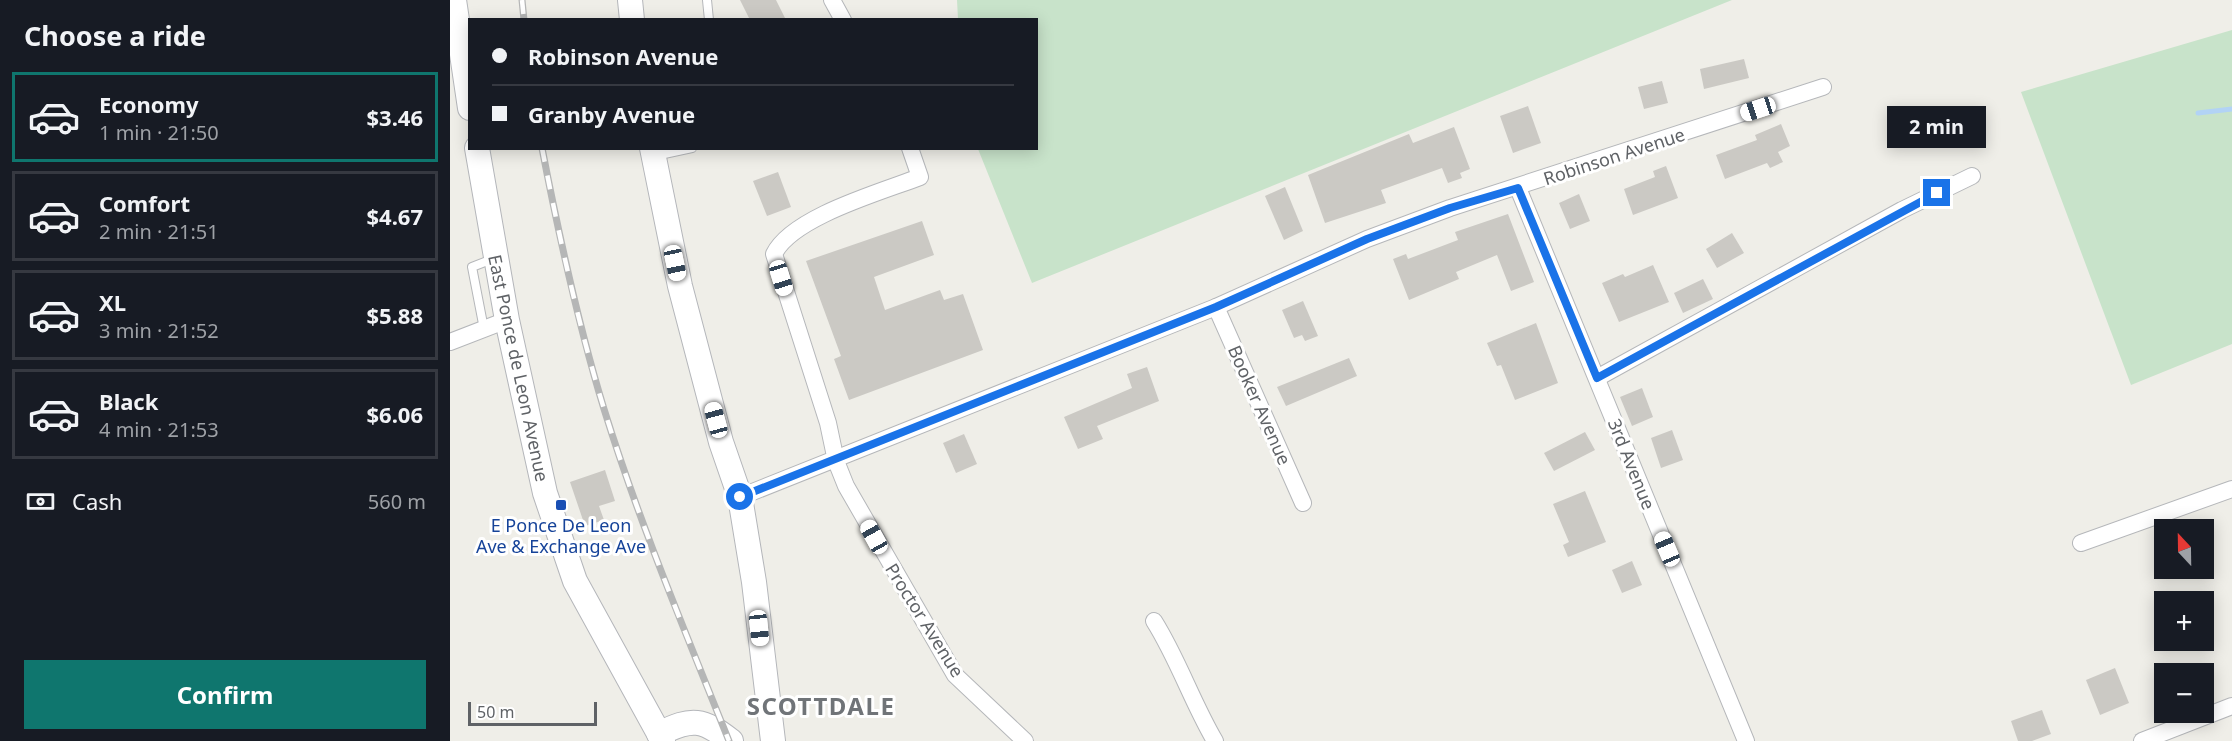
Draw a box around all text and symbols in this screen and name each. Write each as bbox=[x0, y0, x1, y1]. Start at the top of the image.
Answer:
text: Choose a ride bbox=[24, 17, 206, 54]
text: Robinson Avenue bbox=[528, 41, 718, 71]
text: Economy bbox=[99, 89, 198, 119]
icon: car bbox=[27, 90, 81, 144]
car bbox=[1738, 95, 1778, 123]
text: Granby Avenue bbox=[528, 99, 695, 129]
text: $3.46 bbox=[366, 102, 423, 132]
callout: 2 min bbox=[1888, 106, 1987, 148]
text: 2 min bbox=[1909, 113, 1964, 140]
text: 1 min · 21:50 bbox=[99, 119, 219, 146]
street label: Robinson Avenue bbox=[1540, 122, 1688, 190]
route end bbox=[1923, 179, 1950, 206]
text: Comfort bbox=[99, 188, 190, 218]
icon: car bbox=[27, 189, 81, 243]
text: $4.67 bbox=[366, 201, 423, 231]
text: 2 min · 21:51 bbox=[99, 218, 219, 245]
car bbox=[662, 244, 688, 282]
street label: East Ponce de Leon Avenue bbox=[483, 252, 555, 484]
car bbox=[767, 258, 795, 298]
text: XL bbox=[99, 287, 126, 317]
icon: car bbox=[27, 288, 81, 342]
text: $5.88 bbox=[366, 300, 423, 330]
text: 3 min · 21:52 bbox=[99, 317, 219, 344]
street label: Booker Avenue bbox=[1223, 341, 1297, 469]
text: Black bbox=[99, 386, 158, 416]
icon: car bbox=[27, 387, 81, 441]
text: $6.06 bbox=[366, 399, 423, 429]
car bbox=[703, 400, 729, 440]
street label: 3rd Avenue bbox=[1603, 415, 1661, 513]
text: 4 min · 21:53 bbox=[99, 416, 219, 443]
route start bbox=[726, 483, 753, 510]
icon: cash bbox=[24, 485, 57, 518]
text: Cash bbox=[72, 486, 122, 516]
text: 560 m bbox=[368, 488, 426, 515]
marker: E Ponce De Leon Ave & Exchange Ave bbox=[554, 498, 568, 512]
place label: E Ponce De Leon Ave & Exchange Ave bbox=[476, 513, 646, 558]
car bbox=[857, 517, 891, 557]
north arrow bbox=[2154, 519, 2214, 579]
map controls bbox=[2154, 519, 2214, 723]
car bbox=[1652, 529, 1682, 569]
street label: Proctor Avenue bbox=[880, 558, 970, 682]
button: + bbox=[2154, 591, 2214, 651]
car bbox=[748, 609, 770, 647]
button: Confirm bbox=[24, 660, 426, 729]
button: − bbox=[2154, 663, 2214, 723]
district label: SCOTTDALE bbox=[747, 689, 895, 722]
scale bar bbox=[468, 699, 597, 726]
text: 50 m bbox=[477, 701, 514, 723]

